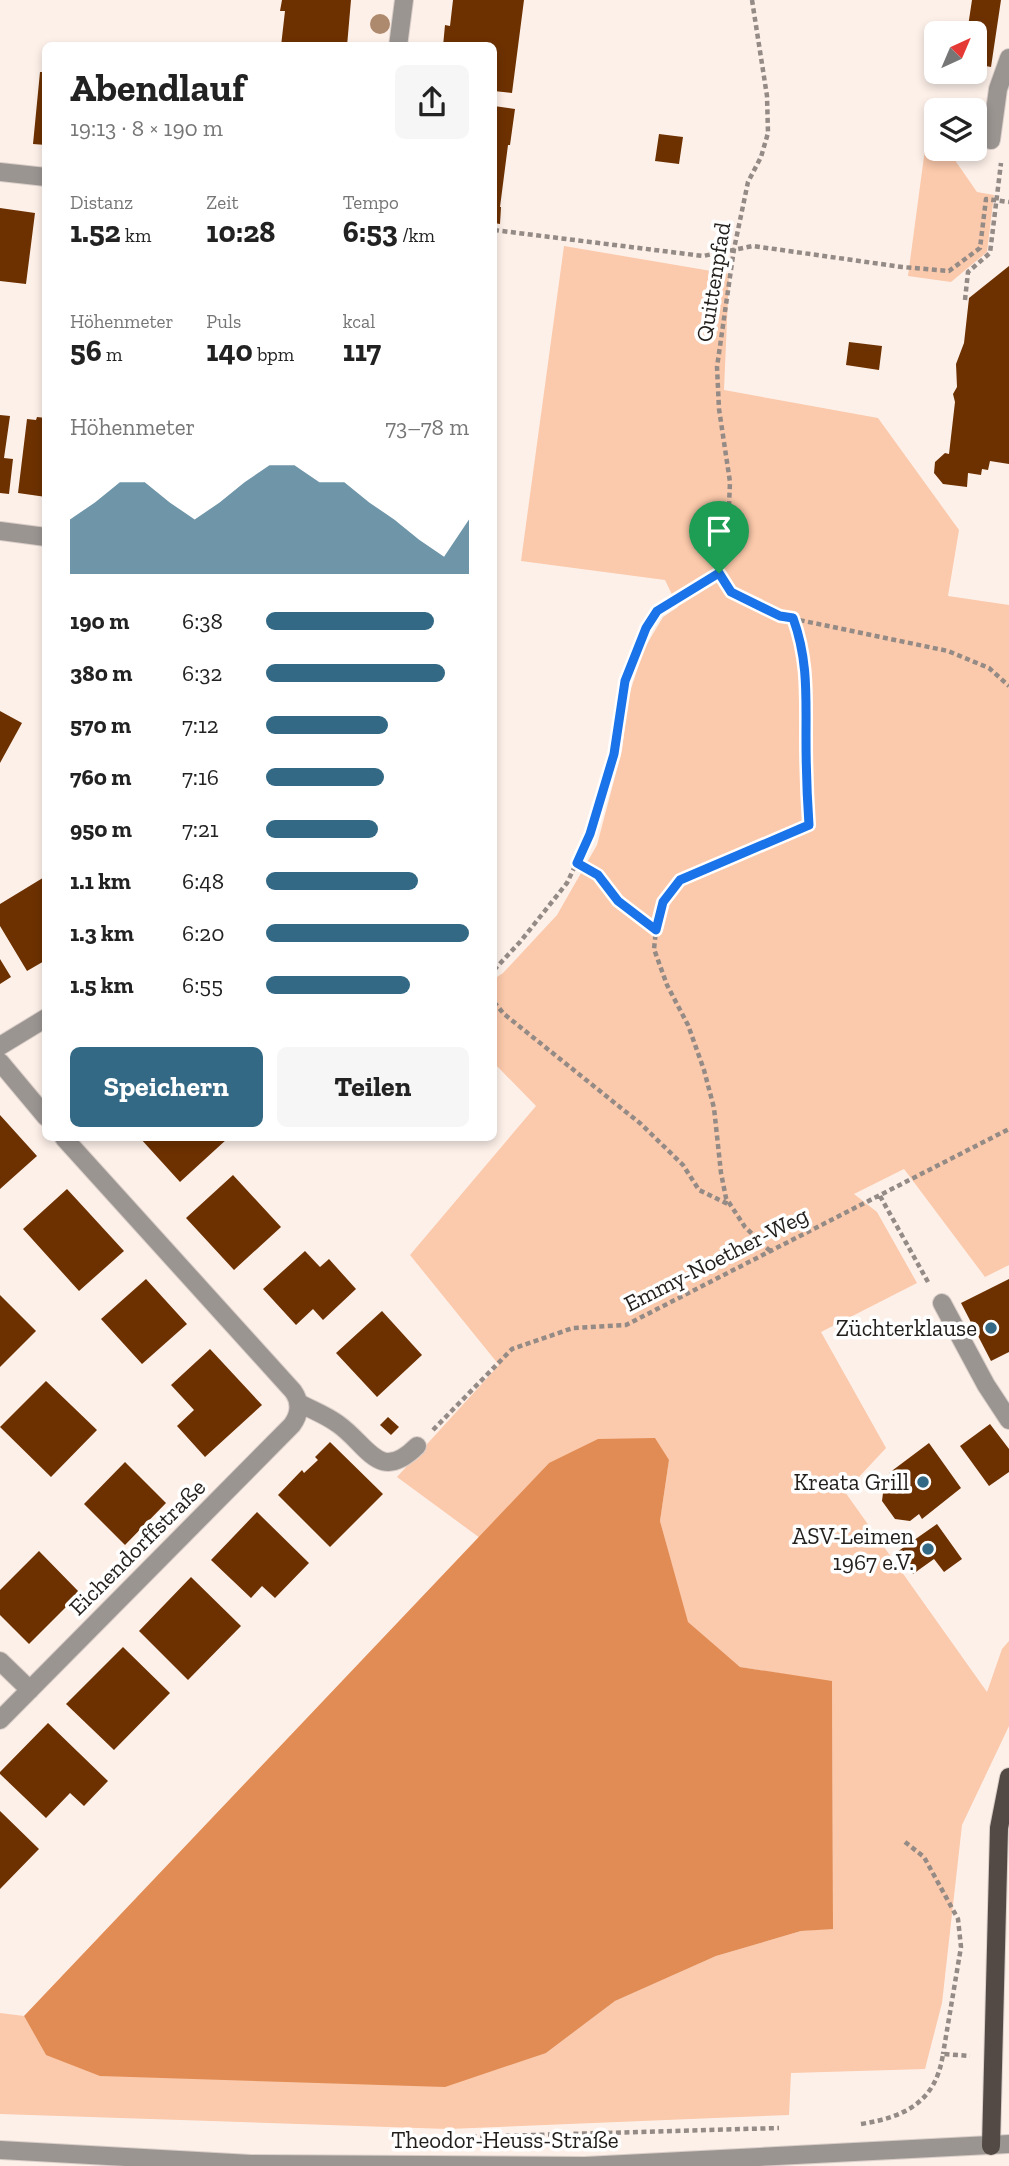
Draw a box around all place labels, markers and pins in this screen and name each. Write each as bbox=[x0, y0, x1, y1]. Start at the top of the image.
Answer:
pin bbox=[689, 501, 749, 573]
place label: Züchterklause bbox=[836, 1314, 977, 1342]
marker: Züchterklause bbox=[983, 1320, 999, 1336]
place label: Kreata Grill bbox=[794, 1468, 909, 1496]
marker: Kreata Grill bbox=[915, 1474, 931, 1490]
place label: ASV-Leimen 1967 e.V. bbox=[792, 1522, 914, 1576]
marker: ASV-Leimen 1967 e.V. bbox=[920, 1541, 936, 1557]

